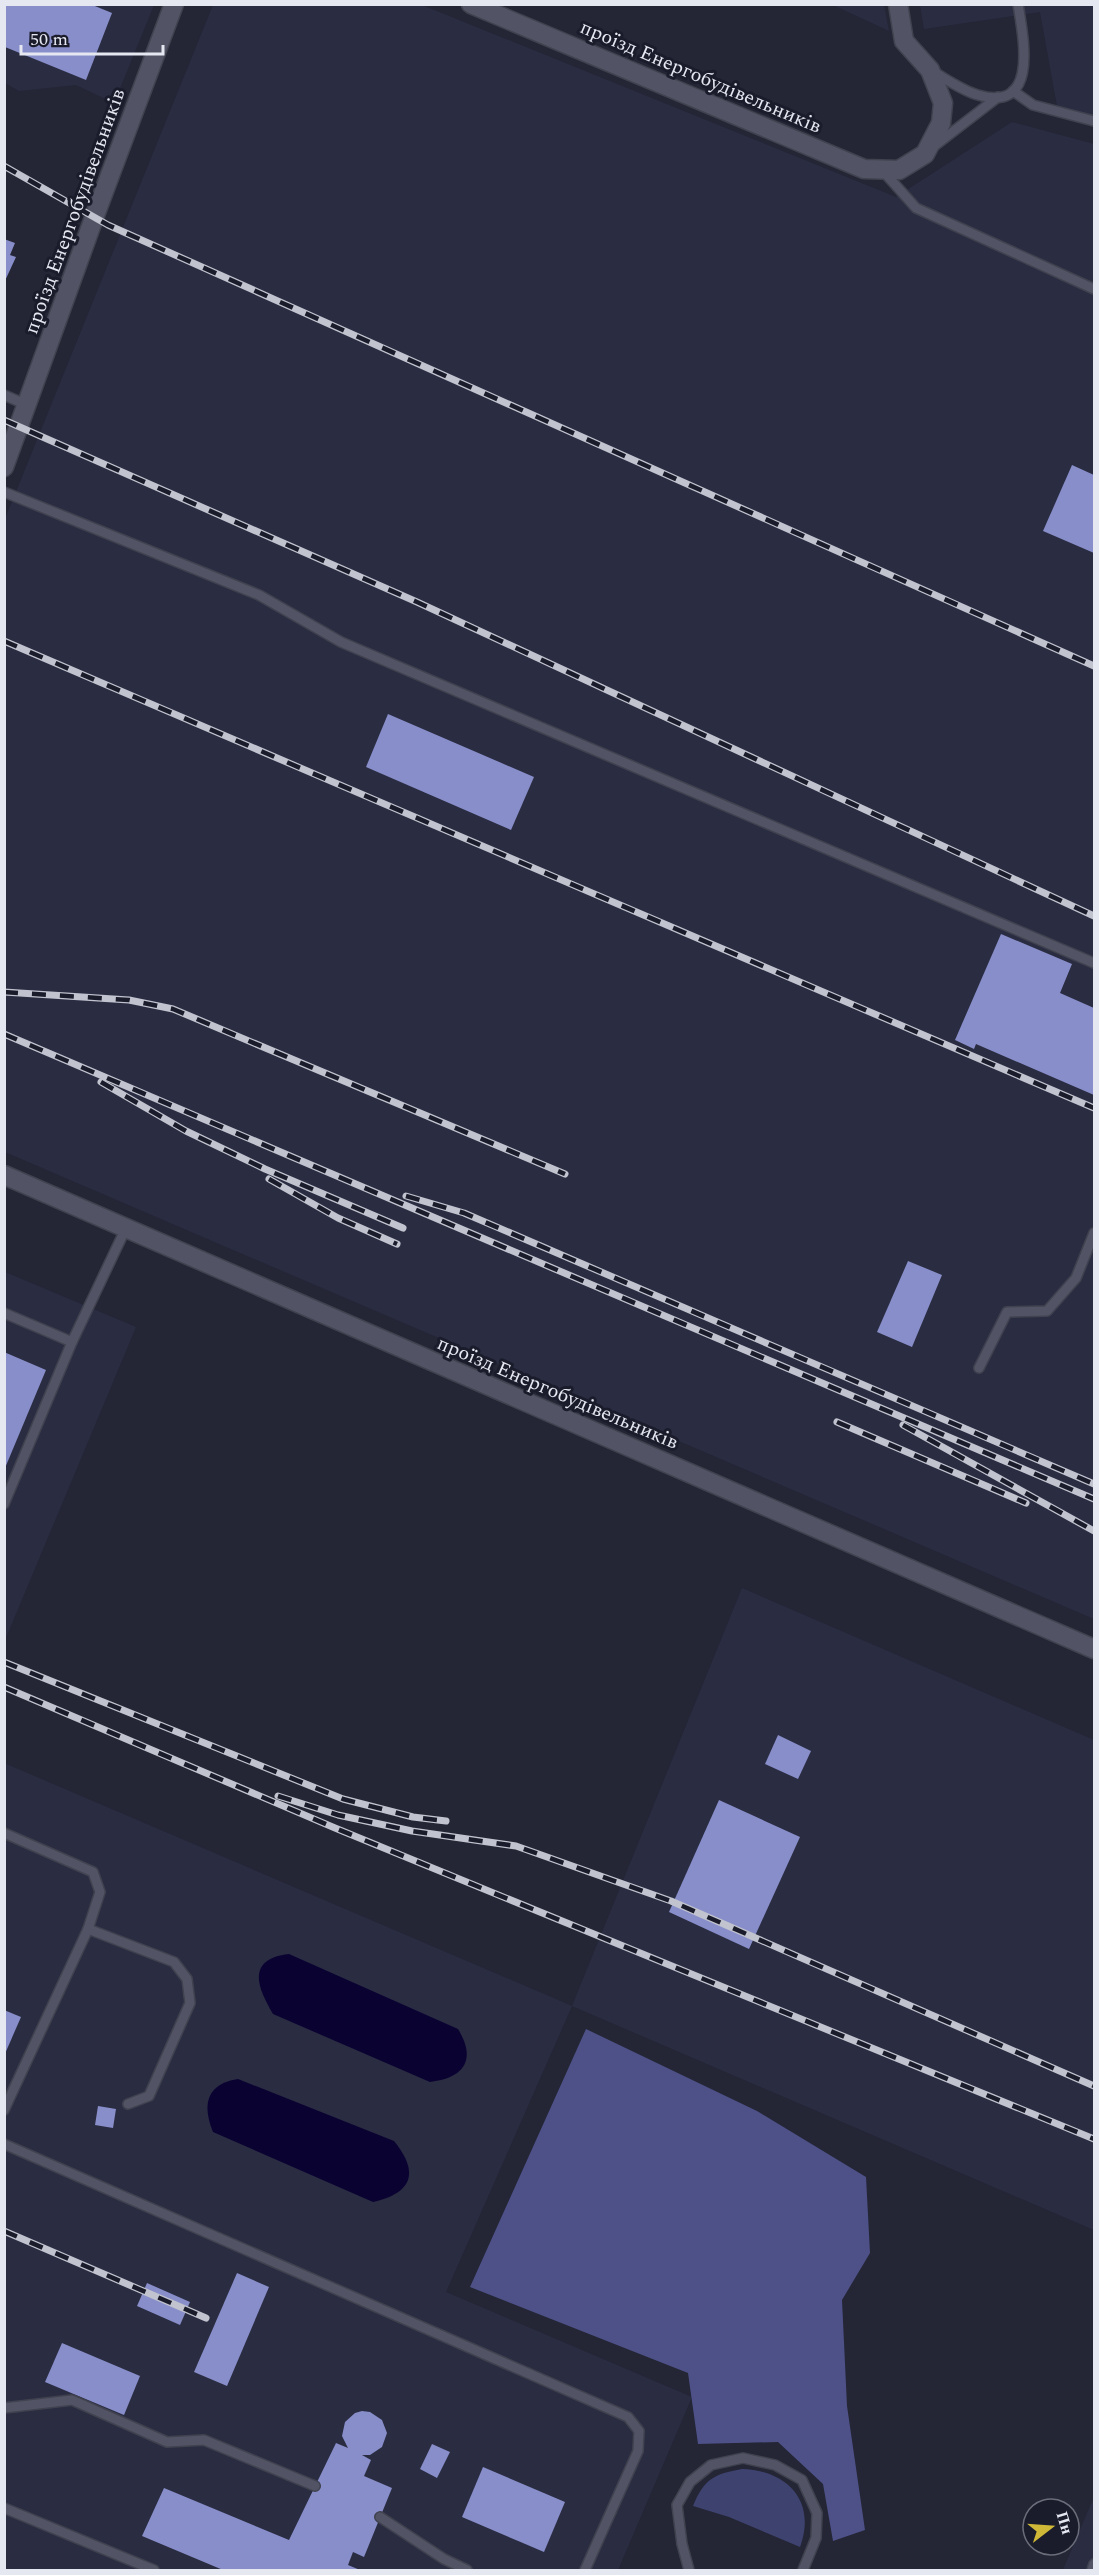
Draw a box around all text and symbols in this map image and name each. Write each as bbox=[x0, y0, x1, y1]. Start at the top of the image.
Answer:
street label: проїзд Енергобудівельників bbox=[575, 12, 826, 141]
scale bar bbox=[21, 18, 164, 56]
text: 50 m bbox=[30, 26, 68, 53]
street label: проїзд Енергобудівельників bbox=[16, 84, 133, 338]
street label: проїзд Енергобудівельників bbox=[432, 1328, 683, 1457]
north arrow bbox=[1021, 2497, 1081, 2557]
text: Пн bbox=[1050, 2508, 1079, 2537]

